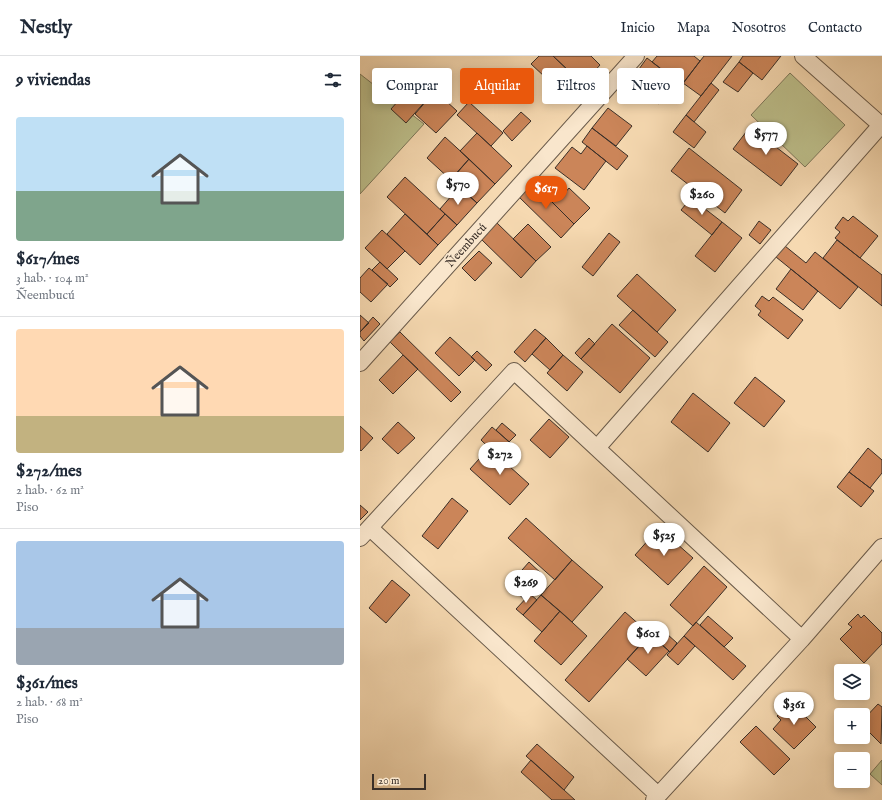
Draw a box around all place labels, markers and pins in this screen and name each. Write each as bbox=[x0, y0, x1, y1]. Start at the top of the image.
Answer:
pin: $577 bbox=[742, 122, 790, 156]
pin: $570 bbox=[434, 172, 482, 206]
pin: $617 bbox=[522, 176, 570, 210]
pin: $260 bbox=[678, 182, 726, 216]
pin: $272 bbox=[476, 442, 524, 476]
pin: $525 bbox=[640, 523, 688, 557]
pin: $269 bbox=[502, 570, 550, 604]
pin: $601 bbox=[624, 621, 672, 655]
pin: $361 bbox=[770, 692, 818, 726]

